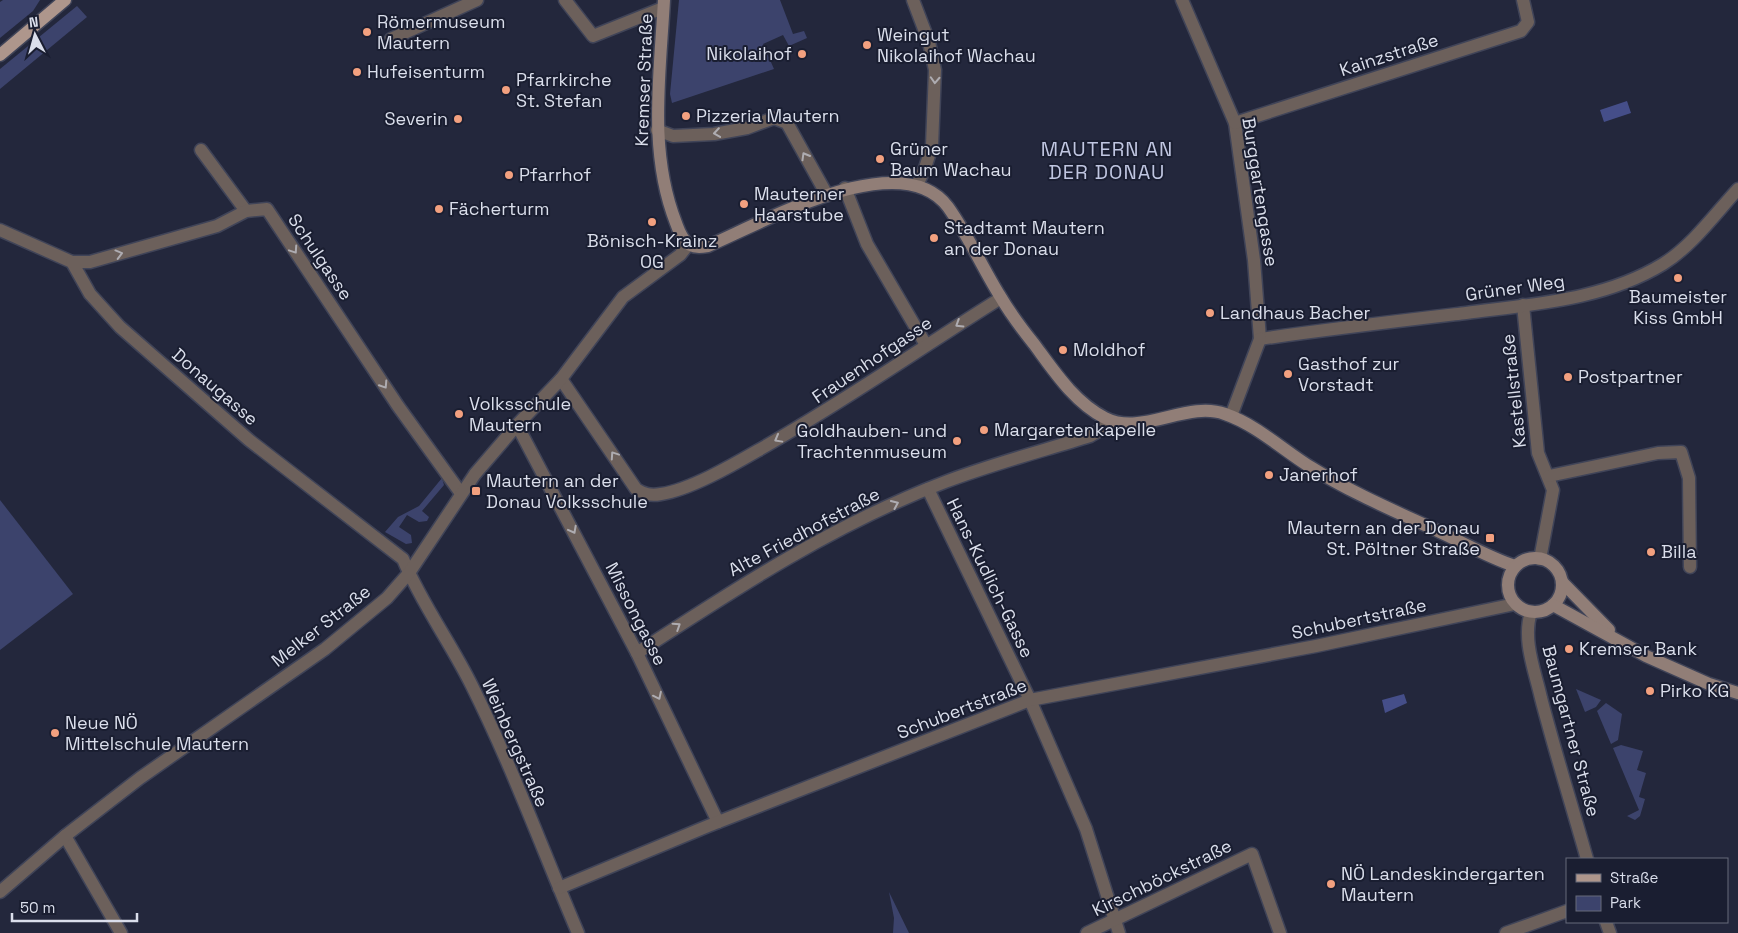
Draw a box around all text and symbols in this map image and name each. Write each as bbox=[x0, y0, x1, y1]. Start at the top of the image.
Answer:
north arrow bbox=[10, 10, 60, 60]
place label: Römermuseum Mautern bbox=[377, 10, 505, 54]
text: N bbox=[28, 13, 39, 32]
street label: Kremser Straße bbox=[630, 13, 657, 147]
place label: Weingut Nikolaihof Wachau bbox=[877, 23, 1036, 67]
marker: Römermuseum Mautern bbox=[361, 26, 373, 38]
street label: Kainzstraße bbox=[1337, 28, 1441, 81]
marker: Weingut Nikolaihof Wachau bbox=[861, 39, 873, 51]
place label: Nikolaihof bbox=[706, 42, 792, 65]
marker: Nikolaihof bbox=[796, 48, 808, 60]
place label: Hufeisenturm bbox=[367, 60, 485, 83]
marker: Hufeisenturm bbox=[351, 66, 363, 78]
place label: Pfarrkirche St. Stefan bbox=[516, 68, 612, 112]
one-way arrow bbox=[929, 76, 940, 84]
marker: Pfarrkirche St. Stefan bbox=[500, 84, 512, 96]
place label: Pizzeria Mautern bbox=[696, 104, 840, 127]
place label: Severin bbox=[384, 107, 448, 130]
marker: Pizzeria Mautern bbox=[680, 110, 692, 122]
marker: Severin bbox=[452, 113, 464, 125]
street label: Burggartengasse bbox=[1237, 116, 1284, 268]
one-way arrow bbox=[713, 128, 722, 138]
district label: MAUTERN AN DER DONAU bbox=[1041, 136, 1173, 185]
place label: Grüner Baum Wachau bbox=[890, 137, 1012, 181]
one-way arrow bbox=[802, 152, 812, 161]
marker: Grüner Baum Wachau bbox=[874, 153, 886, 165]
place label: Pfarrhof bbox=[519, 163, 591, 186]
marker: Pfarrhof bbox=[503, 169, 515, 181]
place label: Mauterner Haarstube bbox=[754, 182, 845, 226]
place label: Fächerturm bbox=[449, 197, 550, 220]
marker: Mauterner Haarstube bbox=[738, 198, 750, 210]
marker: Fächerturm bbox=[433, 203, 445, 215]
street label: Schulgasse bbox=[283, 209, 358, 304]
marker: Bönisch-Krainz OG bbox=[646, 216, 658, 228]
place label: Stadtamt Mautern an der Donau bbox=[944, 216, 1105, 260]
place label: Bönisch-Krainz OG bbox=[587, 229, 717, 273]
marker: Stadtamt Mautern an der Donau bbox=[928, 232, 940, 244]
one-way arrow bbox=[288, 244, 297, 254]
one-way arrow bbox=[115, 250, 123, 260]
street label: Grüner Weg bbox=[1464, 269, 1566, 306]
marker: Baumeister Kiss GmbH bbox=[1672, 272, 1684, 284]
place label: Baumeister Kiss GmbH bbox=[1629, 285, 1727, 329]
place label: Landhaus Bacher bbox=[1220, 301, 1371, 324]
marker: Landhaus Bacher bbox=[1204, 307, 1216, 319]
street label: Frauenhofgasse bbox=[807, 311, 936, 408]
one-way arrow bbox=[956, 317, 965, 327]
street label: Kastellstraße bbox=[1496, 333, 1531, 449]
place label: Moldhof bbox=[1073, 338, 1146, 361]
street label: Donaugasse bbox=[168, 343, 263, 430]
marker: Moldhof bbox=[1057, 344, 1069, 356]
place label: Gasthof zur Vorstadt bbox=[1298, 352, 1400, 396]
place label: Postpartner bbox=[1578, 365, 1683, 388]
marker: Gasthof zur Vorstadt bbox=[1282, 368, 1294, 380]
marker: Postpartner bbox=[1562, 371, 1574, 383]
one-way arrow bbox=[378, 380, 388, 389]
place label: Volksschule Mautern bbox=[469, 392, 571, 436]
marker: Volksschule Mautern bbox=[453, 408, 465, 420]
place label: Margaretenkapelle bbox=[994, 418, 1156, 441]
place label: Goldhauben- und Trachtenmuseum bbox=[797, 419, 947, 463]
marker: Margaretenkapelle bbox=[978, 424, 990, 436]
one-way arrow bbox=[775, 433, 784, 443]
marker: Goldhauben- und Trachtenmuseum bbox=[951, 435, 963, 447]
one-way arrow bbox=[610, 451, 620, 460]
place label: Janerhof bbox=[1279, 463, 1358, 486]
place label: Mautern an der Donau Volksschule bbox=[486, 469, 648, 513]
marker: Janerhof bbox=[1263, 469, 1275, 481]
street label: Alte Friedhofstraße bbox=[724, 482, 883, 581]
marker: Mautern an der Donau Volksschule bbox=[470, 485, 482, 497]
street label: Hans-Kudlich-Gasse bbox=[942, 494, 1039, 661]
one-way arrow bbox=[890, 500, 899, 510]
place label: Mautern an der Donau St. Pöltner Straße bbox=[1287, 516, 1480, 560]
one-way arrow bbox=[567, 525, 577, 534]
marker: Mautern an der Donau St. Pöltner Straße bbox=[1484, 532, 1496, 544]
place label: Billa bbox=[1661, 540, 1696, 563]
marker: Billa bbox=[1645, 546, 1657, 558]
street label: Missongasse bbox=[601, 558, 672, 669]
street label: Melker Straße bbox=[266, 580, 375, 672]
street label: Schubertstraße bbox=[1289, 593, 1428, 644]
one-way arrow bbox=[672, 623, 681, 632]
place label: Kremser Bank bbox=[1579, 637, 1697, 660]
street label: Baumgartner Straße bbox=[1538, 643, 1605, 819]
marker: Kremser Bank bbox=[1563, 643, 1575, 655]
street label: Schubertstraße bbox=[894, 673, 1030, 744]
street label: Weinbergstraße bbox=[477, 675, 554, 811]
place label: Pirko KG bbox=[1660, 679, 1729, 702]
marker: Pirko KG bbox=[1644, 685, 1656, 697]
one-way arrow bbox=[652, 691, 662, 700]
place label: Neue NÖ Mittelschule Mautern bbox=[65, 711, 249, 755]
marker: Neue NÖ Mittelschule Mautern bbox=[49, 727, 61, 739]
street label: Kirschböckstraße bbox=[1088, 834, 1235, 921]
legend bbox=[1566, 858, 1728, 923]
place label: NÖ Landeskindergarten Mautern bbox=[1341, 862, 1545, 906]
text: Straße bbox=[1610, 868, 1659, 887]
marker: NÖ Landeskindergarten Mautern bbox=[1325, 878, 1337, 890]
scale bar bbox=[12, 890, 138, 922]
text: Park bbox=[1610, 893, 1641, 912]
text: 50 m bbox=[20, 898, 55, 917]

